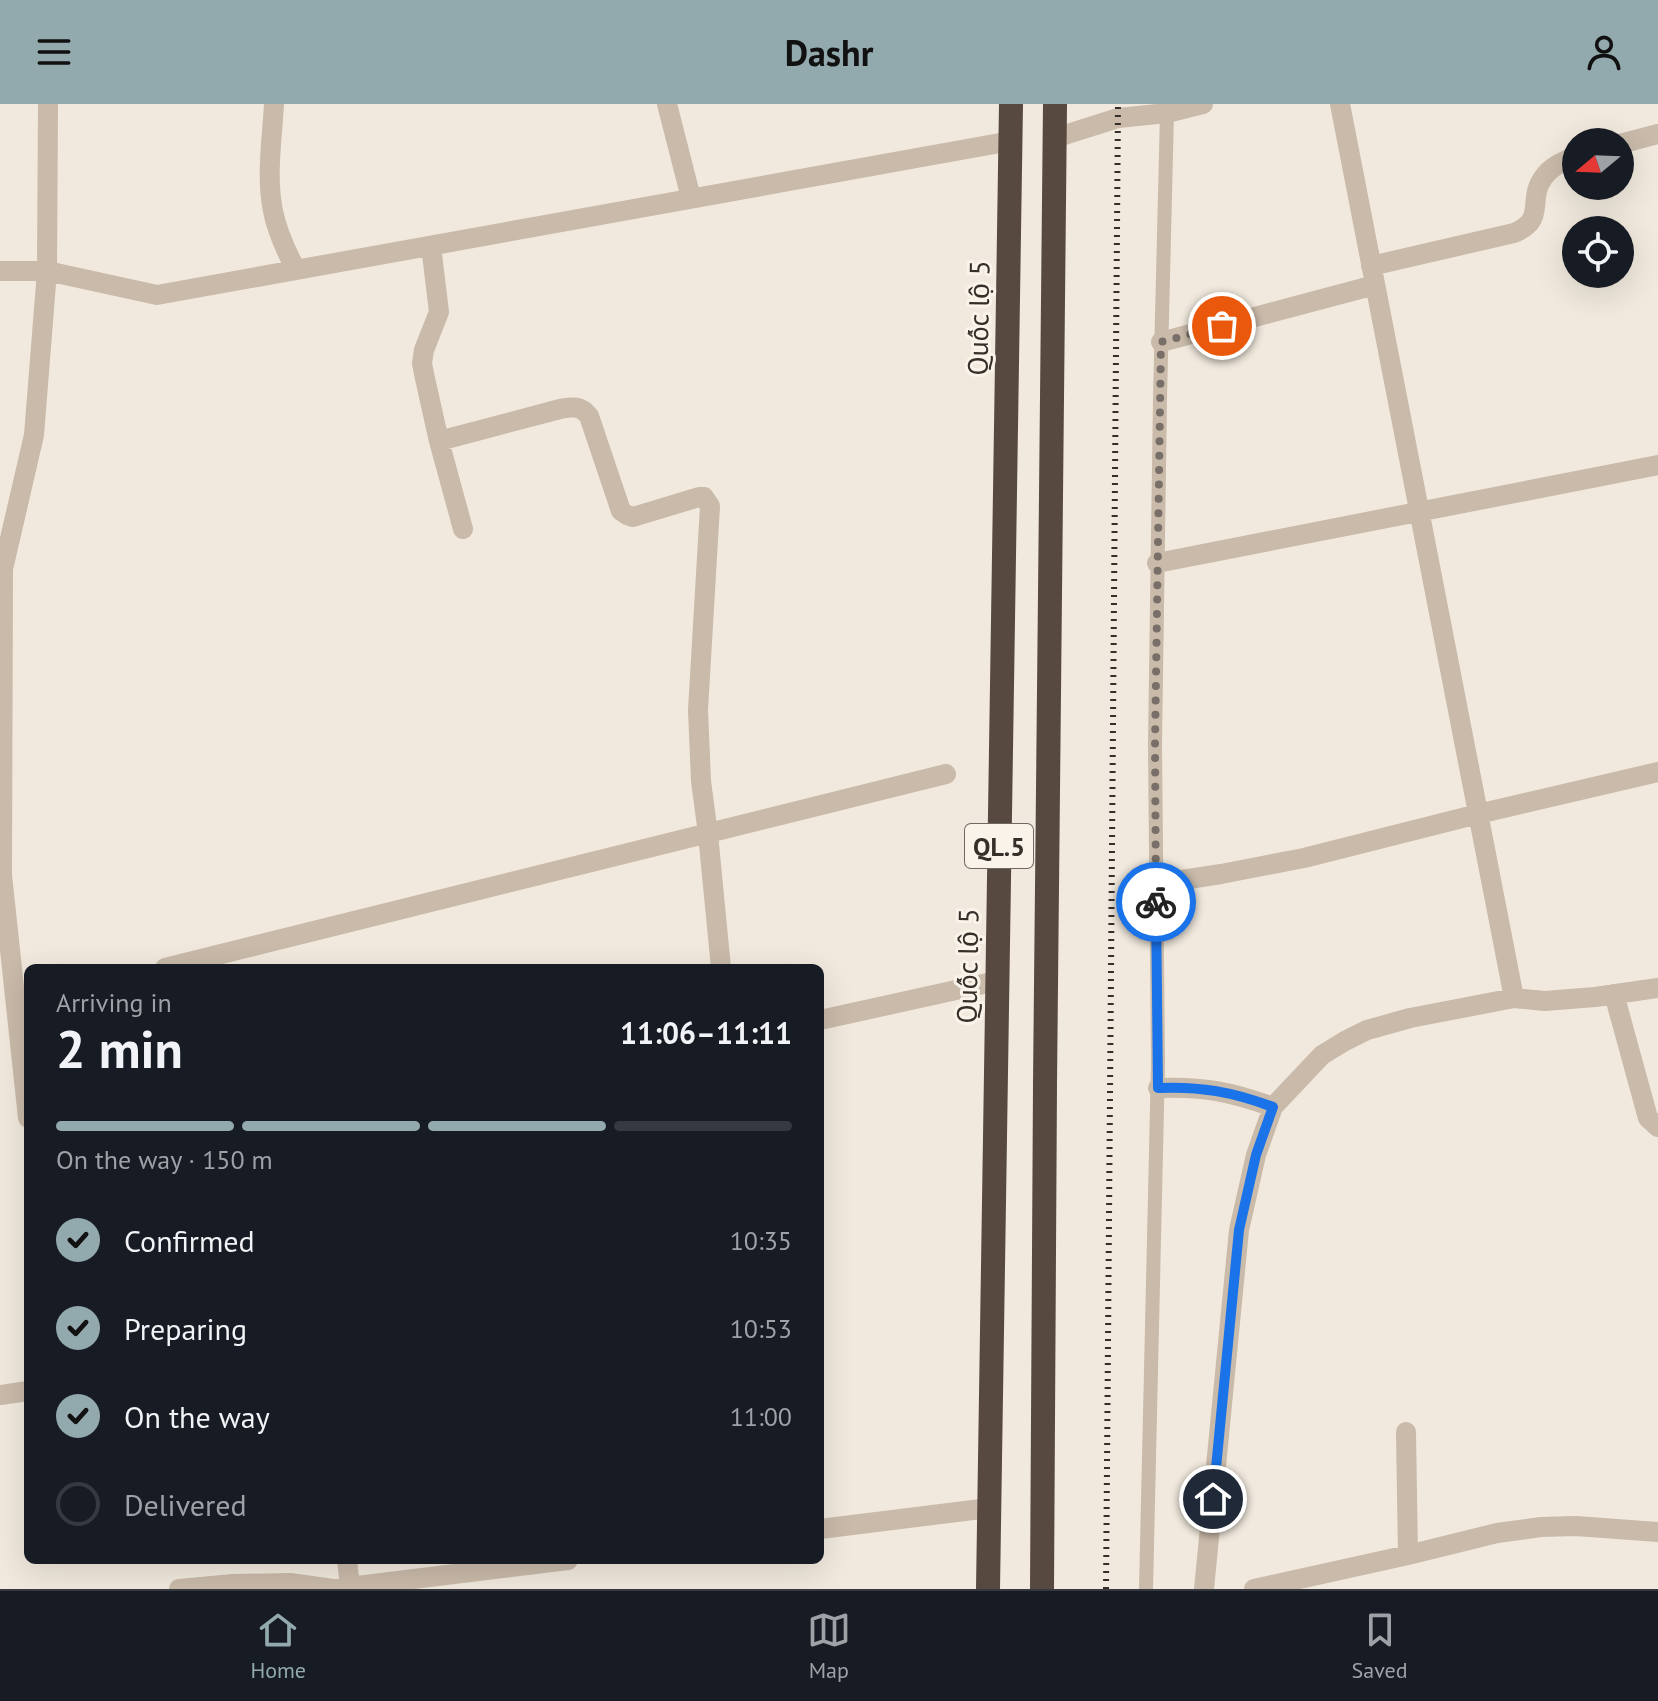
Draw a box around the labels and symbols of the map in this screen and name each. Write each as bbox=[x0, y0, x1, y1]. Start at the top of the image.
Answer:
north arrow bbox=[1562, 128, 1634, 200]
street label: Quốc lộ 5 bbox=[958, 260, 998, 376]
pin bbox=[1188, 292, 1256, 360]
road number: QL.5 bbox=[965, 824, 1033, 868]
courier bbox=[1116, 862, 1196, 942]
street label: Quốc lộ 5 bbox=[947, 908, 987, 1024]
pin bbox=[1179, 1465, 1247, 1533]

